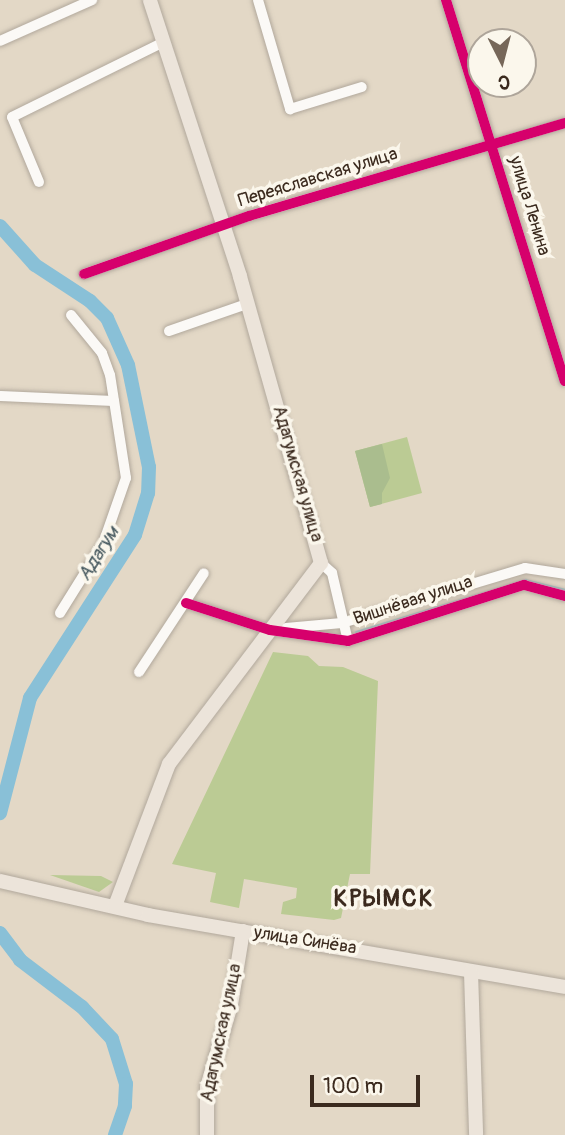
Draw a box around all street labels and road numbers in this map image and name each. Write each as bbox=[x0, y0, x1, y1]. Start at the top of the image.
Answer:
street label: Переяславская улица bbox=[236, 144, 400, 212]
street label: улица Ленина bbox=[504, 154, 554, 258]
street label: Адагумская улица bbox=[267, 403, 327, 545]
street label: Вишнёвая улица bbox=[351, 572, 475, 630]
street label: улица Синёва bbox=[252, 922, 358, 960]
street label: Адагумская улица bbox=[197, 962, 247, 1104]

